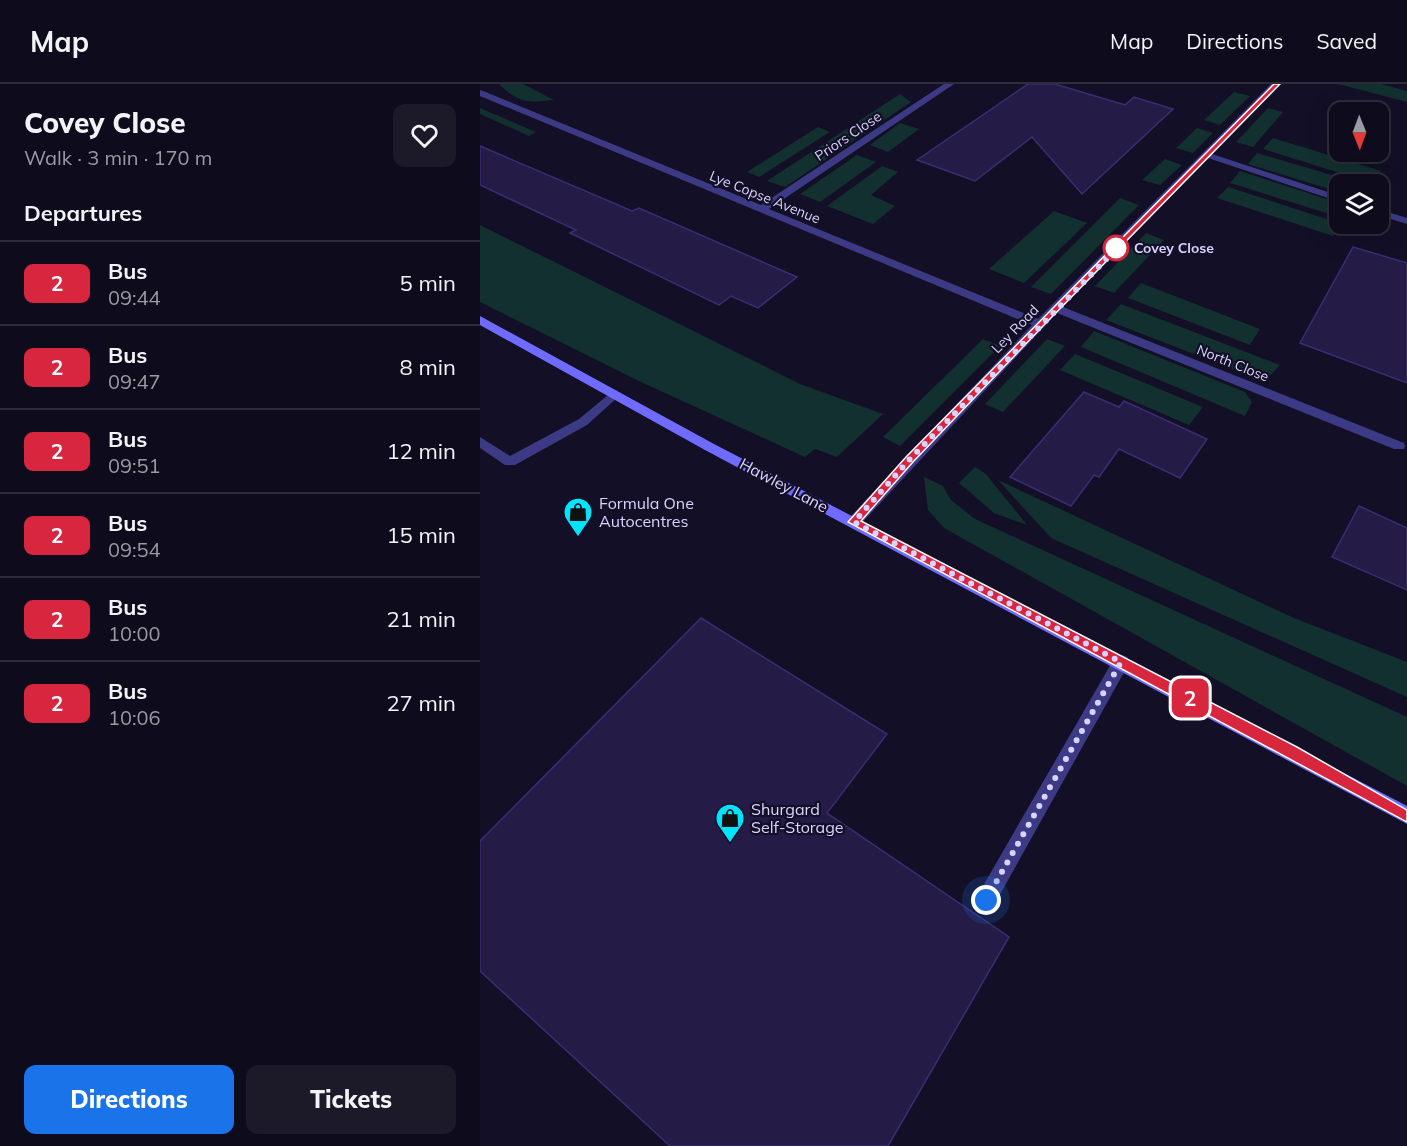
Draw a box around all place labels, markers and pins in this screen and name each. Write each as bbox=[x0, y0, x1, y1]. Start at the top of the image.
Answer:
marker: Covey Close bbox=[1103, 235, 1129, 261]
place label: Covey Close bbox=[1134, 239, 1214, 257]
place label: Formula One Autocentres bbox=[599, 493, 694, 531]
shop icon: Formula One Autocentres bbox=[562, 496, 594, 538]
place label: Shurgard Self-Storage bbox=[751, 799, 844, 837]
shop icon: Shurgard Self-Storage bbox=[714, 802, 746, 844]

